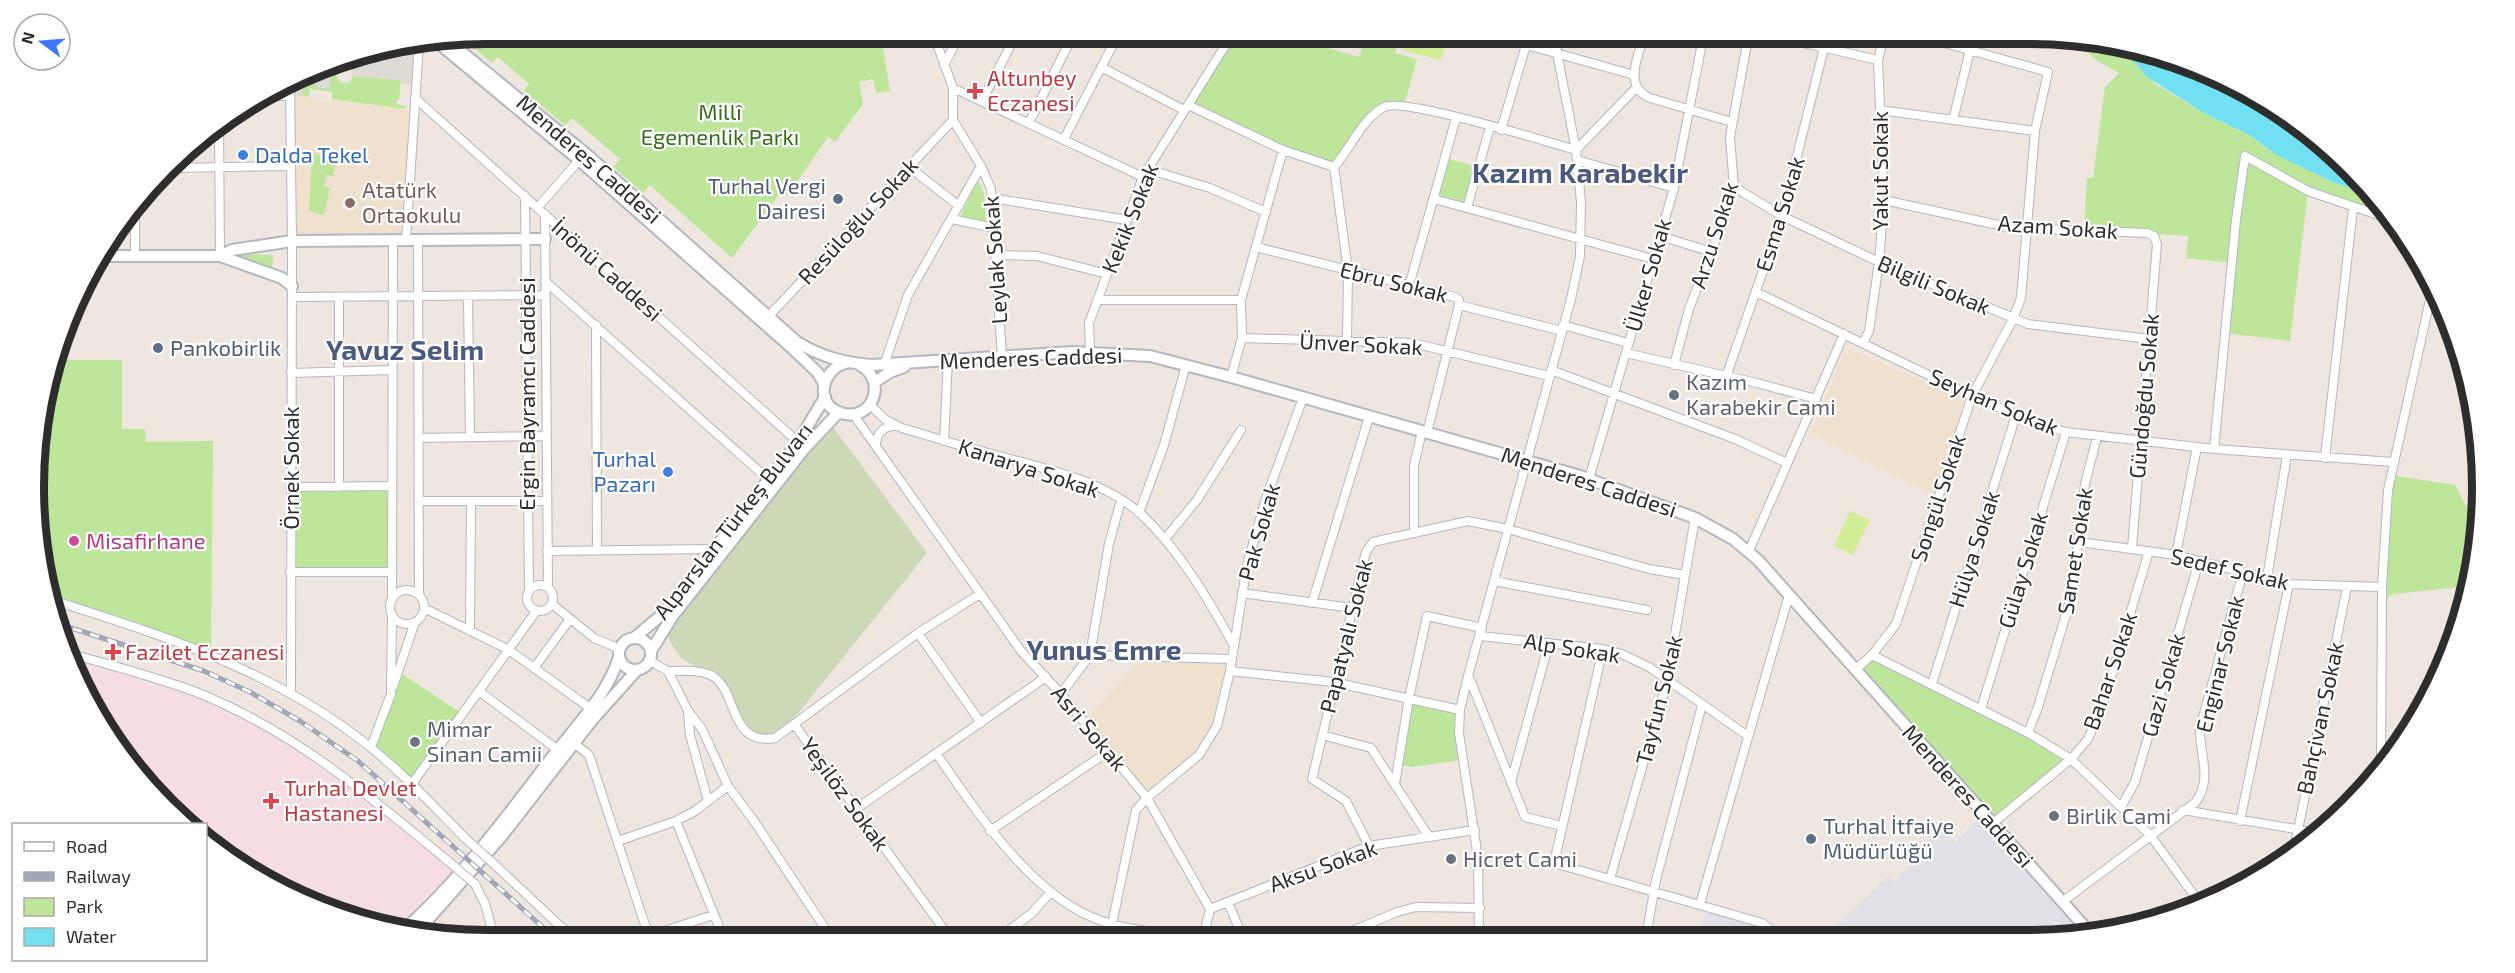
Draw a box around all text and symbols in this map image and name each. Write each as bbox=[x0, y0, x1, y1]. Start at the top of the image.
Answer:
north arrow bbox=[12, 12, 72, 72]
text: N bbox=[16, 30, 38, 46]
place label: Altunbey Eczanesi bbox=[987, 64, 1077, 115]
marker: Altunbey Eczanesi bbox=[968, 84, 982, 98]
street label: Menderes Caddesi bbox=[512, 88, 667, 228]
park label: Millî Egemenlik Parkı bbox=[641, 98, 799, 149]
street label: Yakut Sokak bbox=[1866, 111, 1892, 231]
place label: Dalda Tekel bbox=[255, 141, 369, 167]
marker: Dalda Tekel bbox=[236, 148, 250, 162]
street label: Resüloğlu Sokak bbox=[792, 152, 923, 289]
street label: Esma Sokak bbox=[1749, 153, 1809, 274]
district label: Kazım Karabekir bbox=[1472, 155, 1688, 189]
street label: Kekik Sokak bbox=[1095, 159, 1163, 276]
place label: Turhal Vergi Dairesi bbox=[708, 172, 826, 223]
place label: Atatürk Ortaokulu bbox=[362, 176, 461, 227]
street label: Arzu Sokak bbox=[1684, 178, 1742, 291]
marker: Turhal Vergi Dairesi bbox=[831, 192, 845, 206]
street label: Leylak Sokak bbox=[977, 195, 1011, 325]
marker: Atatürk Ortaokulu bbox=[343, 196, 357, 210]
street label: Azam Sokak bbox=[1997, 209, 2119, 243]
street label: İnönü Caddesi bbox=[547, 213, 668, 326]
street label: Ülker Sokak bbox=[1618, 215, 1676, 334]
street label: Bilgili Sokak bbox=[1874, 249, 1995, 319]
street label: Ebru Sokak bbox=[1338, 255, 1451, 307]
street label: Ergin Bayramcı Caddesi bbox=[513, 277, 539, 511]
street label: Gündoğdu Sokak bbox=[2123, 312, 2163, 480]
street label: Ünver Sokak bbox=[1299, 327, 1423, 359]
district label: Yavuz Selim bbox=[326, 332, 484, 366]
place label: Pankobirlik bbox=[170, 334, 281, 360]
marker: Pankobirlik bbox=[151, 341, 165, 355]
street label: Menderes Caddesi bbox=[939, 341, 1123, 373]
street label: Seyhan Sokak bbox=[1926, 362, 2063, 440]
place label: Kazım Karabekir Cami bbox=[1686, 368, 1836, 419]
marker: Kazım Karabekir Cami bbox=[1667, 388, 1681, 402]
street label: Örnek Sokak bbox=[277, 406, 303, 530]
street label: Alparslan Türkeş Bulvarı bbox=[647, 417, 819, 625]
street label: Songül Sokak bbox=[1904, 431, 1970, 565]
street label: Kanarya Sokak bbox=[956, 432, 1103, 502]
street label: Menderes Caddesi bbox=[1498, 440, 1680, 522]
place label: Turhal Pazarı bbox=[592, 445, 656, 496]
marker: Turhal Pazarı bbox=[661, 465, 675, 479]
street label: Pak Sokak bbox=[1232, 480, 1284, 583]
street label: Samet Sokak bbox=[2051, 486, 2097, 616]
street label: Hülya Sokak bbox=[1942, 487, 2004, 610]
street label: Gülay Sokak bbox=[1992, 508, 2052, 631]
place label: Misafirhane bbox=[86, 527, 206, 553]
marker: Misafirhane bbox=[67, 534, 81, 548]
street label: Sedef Sokak bbox=[2168, 542, 2292, 594]
street label: Papatyalı Sokak bbox=[1313, 556, 1377, 716]
street label: Enginar Sokak bbox=[2189, 593, 2249, 735]
street label: Bahar Sokak bbox=[2077, 608, 2141, 733]
street label: Alp Sokak bbox=[1522, 627, 1622, 667]
street label: Gazi Sokak bbox=[2135, 630, 2189, 740]
district label: Yunus Emre bbox=[1027, 632, 1181, 666]
street label: Tayfun Sokak bbox=[1629, 632, 1687, 767]
place label: Fazilet Eczanesi bbox=[125, 638, 284, 664]
street label: Bahçivan Sokak bbox=[2290, 639, 2350, 797]
marker: Fazilet Eczanesi bbox=[106, 645, 120, 659]
street label: Asri Sokak bbox=[1047, 679, 1133, 775]
place label: Mimar Sinan Camii bbox=[427, 715, 542, 766]
street label: Menderes Caddesi bbox=[1898, 719, 2040, 872]
street label: Yeşilöz Sokak bbox=[794, 732, 896, 856]
marker: Mimar Sinan Camii bbox=[408, 735, 422, 749]
place label: Turhal Devlet Hastanesi bbox=[284, 774, 417, 825]
marker: Turhal Devlet Hastanesi bbox=[262, 792, 280, 810]
place label: Birlik Cami bbox=[2066, 802, 2171, 828]
marker: Birlik Cami bbox=[2047, 809, 2061, 823]
place label: Turhal İtfaiye Müdürlüğü bbox=[1823, 812, 1954, 863]
legend bbox=[12, 823, 207, 961]
marker: Turhal İtfaiye Müdürlüğü bbox=[1804, 832, 1818, 846]
street label: Aksu Sokak bbox=[1265, 834, 1380, 897]
text: Road bbox=[66, 835, 107, 857]
place label: Hicret Cami bbox=[1463, 845, 1577, 871]
marker: Hicret Cami bbox=[1444, 852, 1458, 866]
text: Railway bbox=[66, 865, 131, 887]
text: Park bbox=[66, 895, 103, 917]
text: Water bbox=[66, 925, 116, 947]

